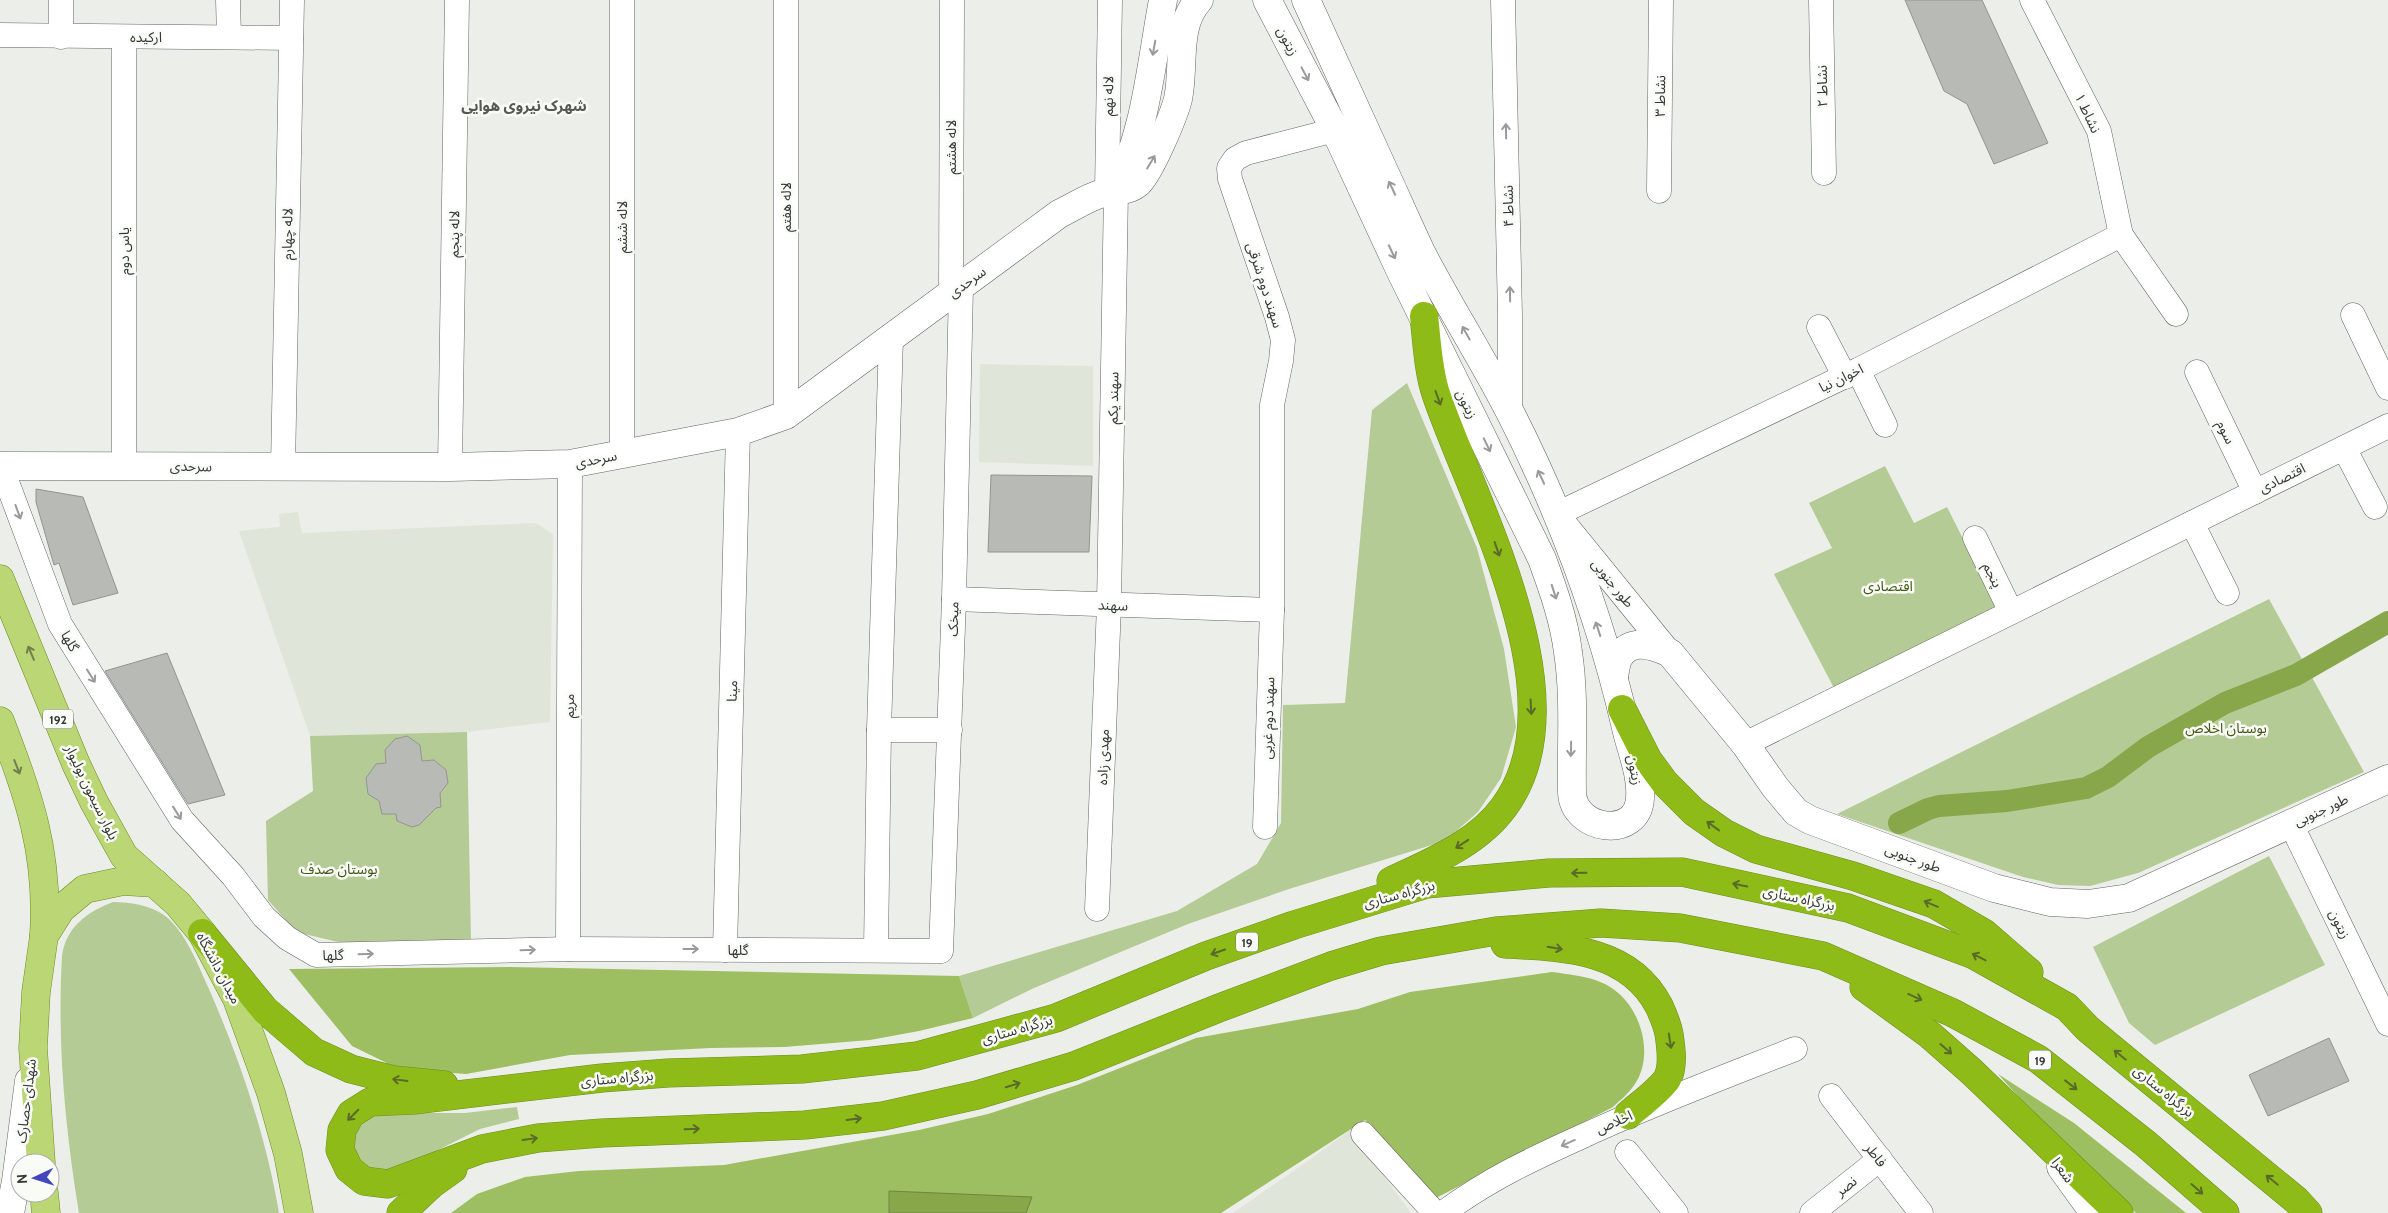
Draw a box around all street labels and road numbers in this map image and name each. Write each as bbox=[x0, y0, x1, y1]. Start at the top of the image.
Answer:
street label: زیتون bbox=[1273, 23, 1303, 59]
street label: ارکیده bbox=[130, 28, 162, 46]
street label: نشاط ۲ bbox=[1813, 65, 1831, 107]
street label: نشاط ۳ bbox=[1651, 75, 1669, 117]
street label: لاله نهم bbox=[1099, 76, 1119, 116]
street label: نشاط ۱ bbox=[2071, 90, 2105, 136]
street label: لاله هشتم bbox=[942, 120, 962, 174]
street label: لاله هفتم bbox=[777, 182, 797, 232]
street label: نشاط ۴ bbox=[1499, 185, 1517, 227]
street label: لاله ششم bbox=[613, 201, 633, 253]
street label: لاله چهارم bbox=[278, 208, 298, 260]
street label: لاله پنجم bbox=[445, 210, 465, 258]
street label: یاس دوم bbox=[115, 227, 135, 275]
street label: سهند دوم شرقی bbox=[1241, 240, 1287, 331]
street label: سرحدی bbox=[945, 262, 989, 302]
street label: اخوان نیا bbox=[1816, 360, 1866, 396]
street label: سهند يكم bbox=[1104, 372, 1124, 425]
street label: زیتون bbox=[1452, 386, 1482, 422]
street label: سوم bbox=[2211, 417, 2239, 448]
street label: سرحدی bbox=[574, 446, 618, 472]
street label: سرحدی bbox=[170, 457, 212, 475]
street label: اقتصادی bbox=[2256, 459, 2308, 497]
street label: طور جنوبی bbox=[1588, 555, 1638, 611]
street label: پنجم bbox=[1977, 559, 2007, 591]
street label: سهند bbox=[1098, 595, 1128, 615]
street label: میخک bbox=[943, 601, 963, 637]
street label: گلها bbox=[57, 627, 83, 655]
street label: سهند دوم غربی bbox=[1258, 676, 1280, 760]
street label: مینا bbox=[723, 680, 741, 702]
street label: مریم bbox=[560, 694, 580, 718]
road number: 192 bbox=[43, 710, 73, 729]
street label: مهدی زاده bbox=[1093, 729, 1113, 785]
street label: بلوار سیمون بولیوار bbox=[61, 740, 123, 843]
street label: زیتون bbox=[1623, 753, 1647, 787]
street label: طور جنوبی bbox=[2291, 790, 2351, 830]
street label: طور جنوبی bbox=[1883, 840, 1943, 876]
street label: بزرگراه ستاری bbox=[1361, 876, 1437, 912]
street label: بزرگراه ستاری bbox=[1761, 882, 1837, 914]
street label: زیتون bbox=[2325, 906, 2355, 942]
street label: میدان دانشگاه bbox=[193, 929, 245, 1007]
road number: 19 bbox=[1236, 932, 1258, 952]
street label: گلها bbox=[727, 941, 749, 959]
street label: گلها bbox=[322, 946, 344, 964]
street label: بزرگراه ستاری bbox=[979, 1010, 1055, 1048]
road number: 19 bbox=[2029, 1050, 2051, 1070]
street label: شهدای حصارک bbox=[12, 1058, 40, 1144]
street label: بزرگراه ستاری bbox=[2130, 1061, 2198, 1121]
street label: بزرگراه ستاری bbox=[580, 1066, 654, 1090]
street label: اخلاص bbox=[1593, 1106, 1635, 1138]
street label: فاطر bbox=[1860, 1139, 1891, 1171]
street label: شعرا bbox=[2048, 1154, 2078, 1186]
street label: نصر bbox=[1831, 1172, 1861, 1201]

